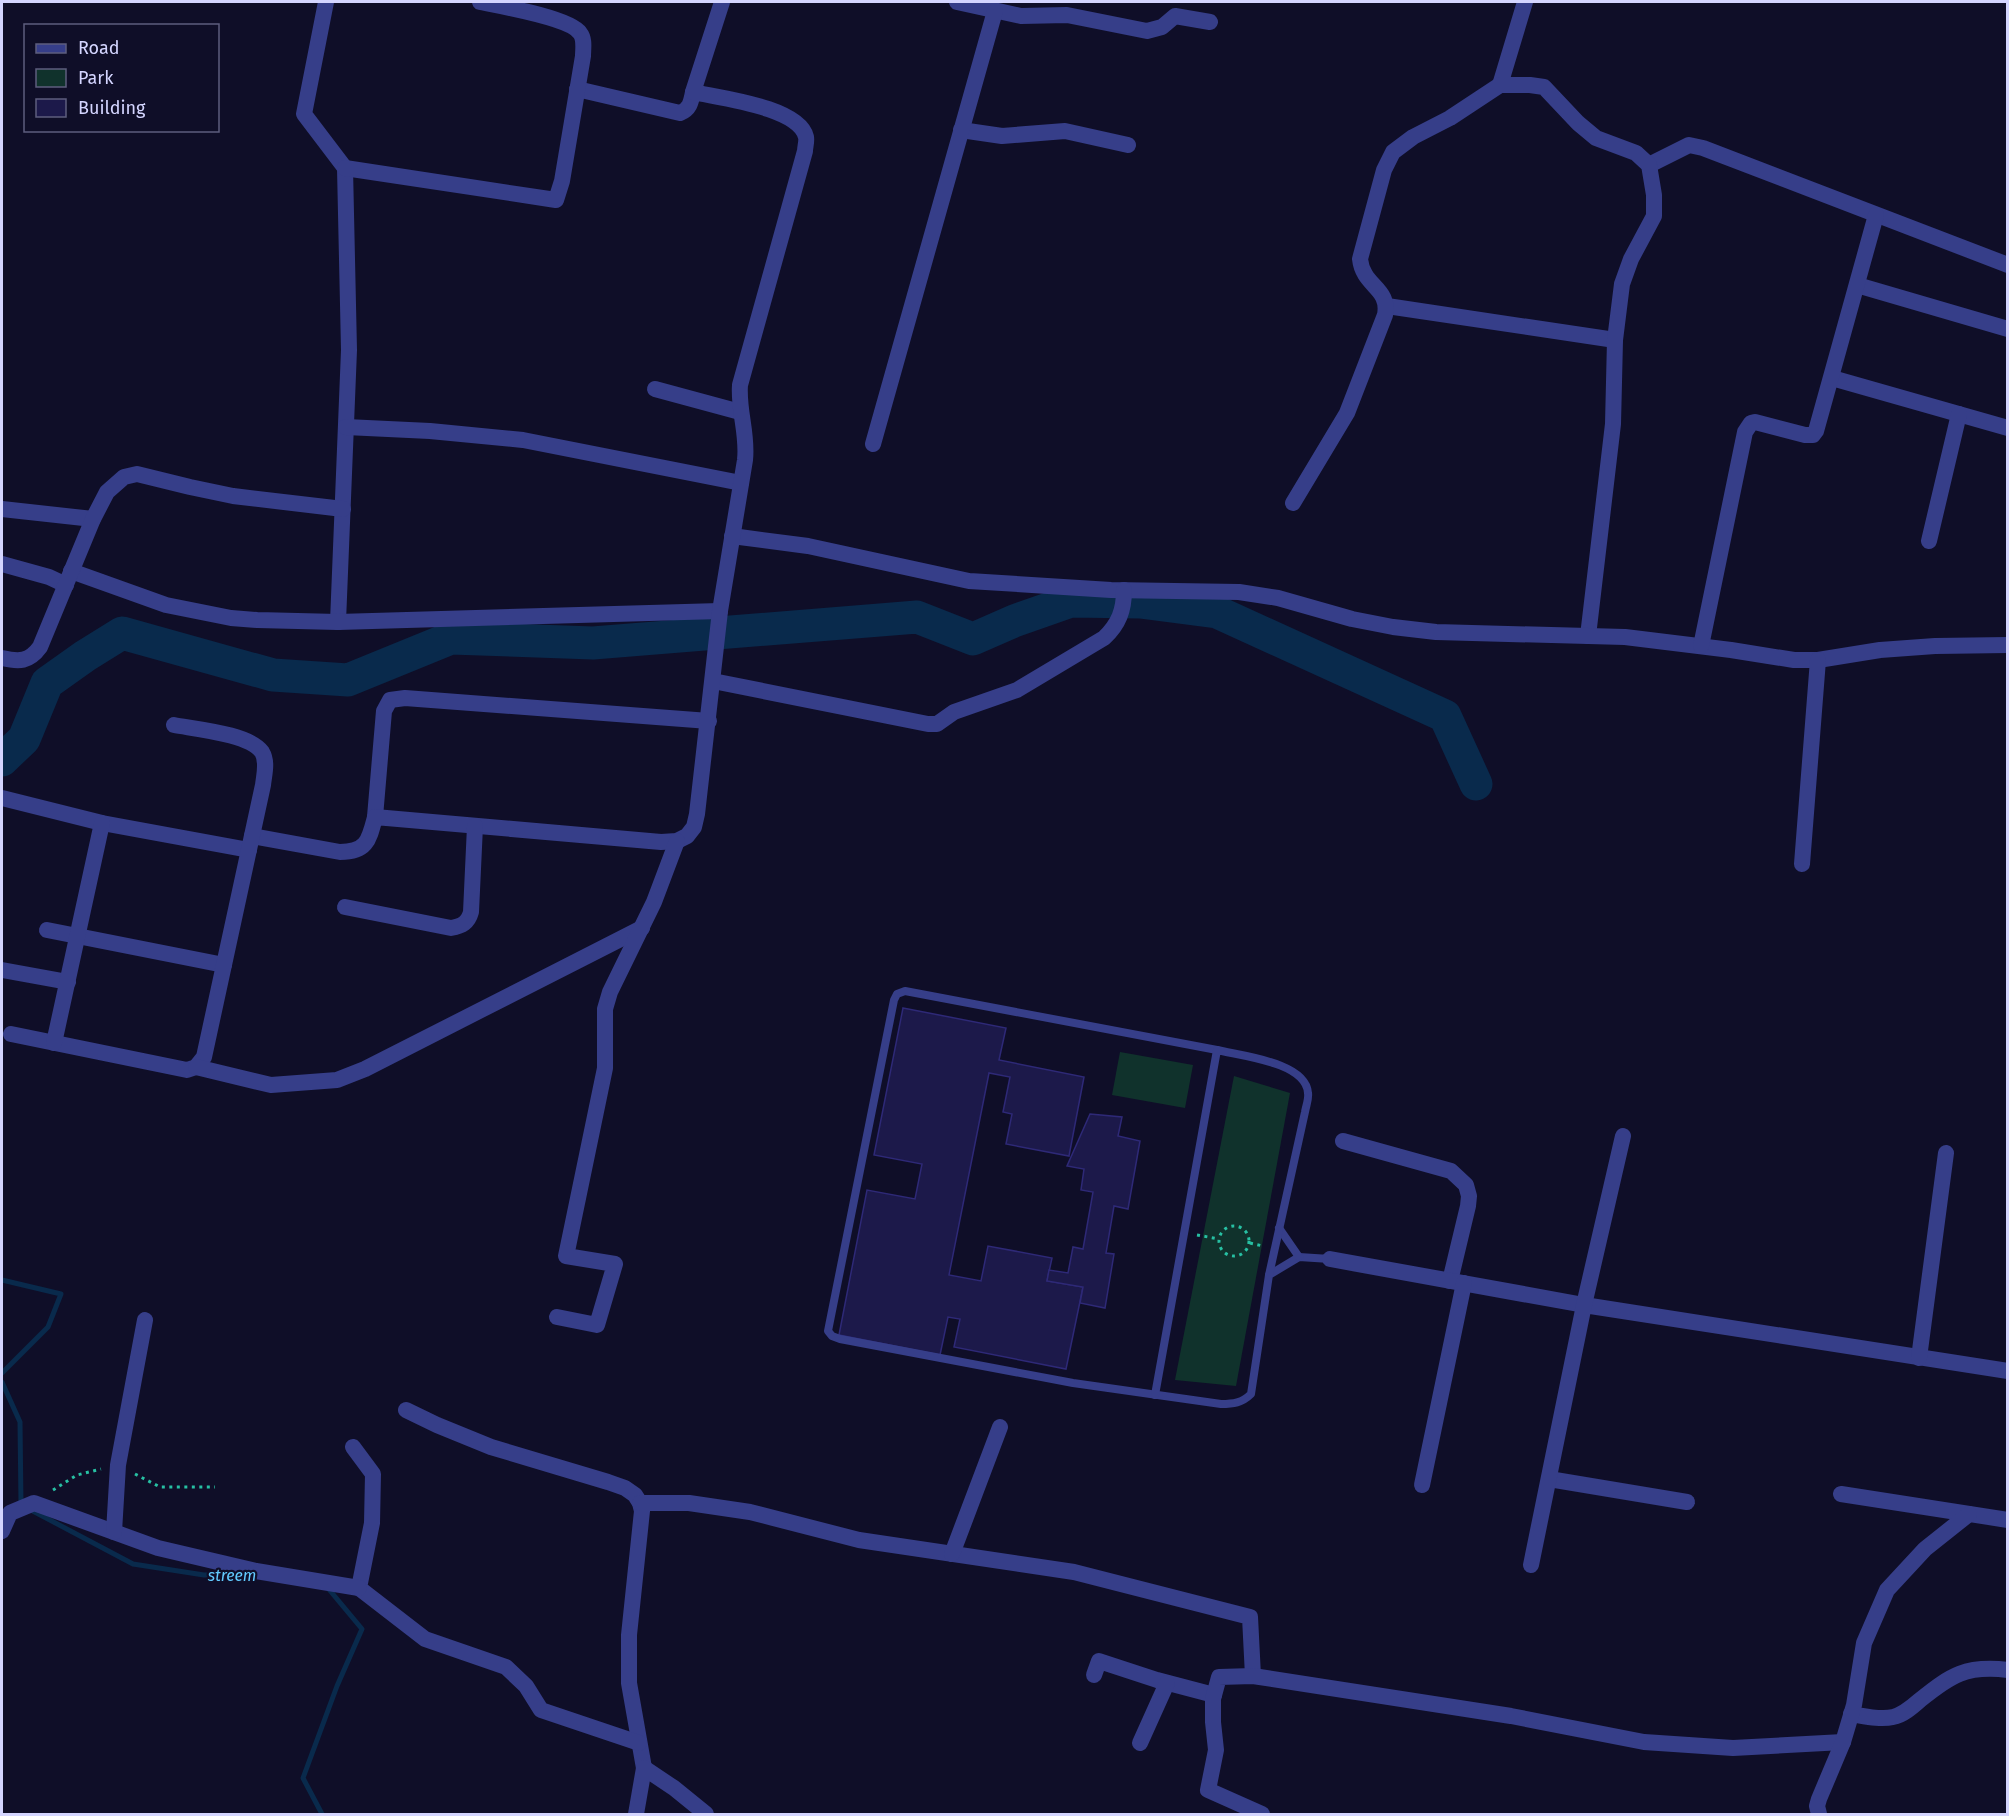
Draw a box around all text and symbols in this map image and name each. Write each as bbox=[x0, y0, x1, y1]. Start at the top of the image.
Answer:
legend bbox=[24, 24, 219, 132]
text: Road bbox=[78, 37, 120, 59]
text: Park bbox=[78, 67, 114, 89]
text: Building bbox=[78, 97, 146, 119]
water label: streem bbox=[207, 1566, 256, 1585]

